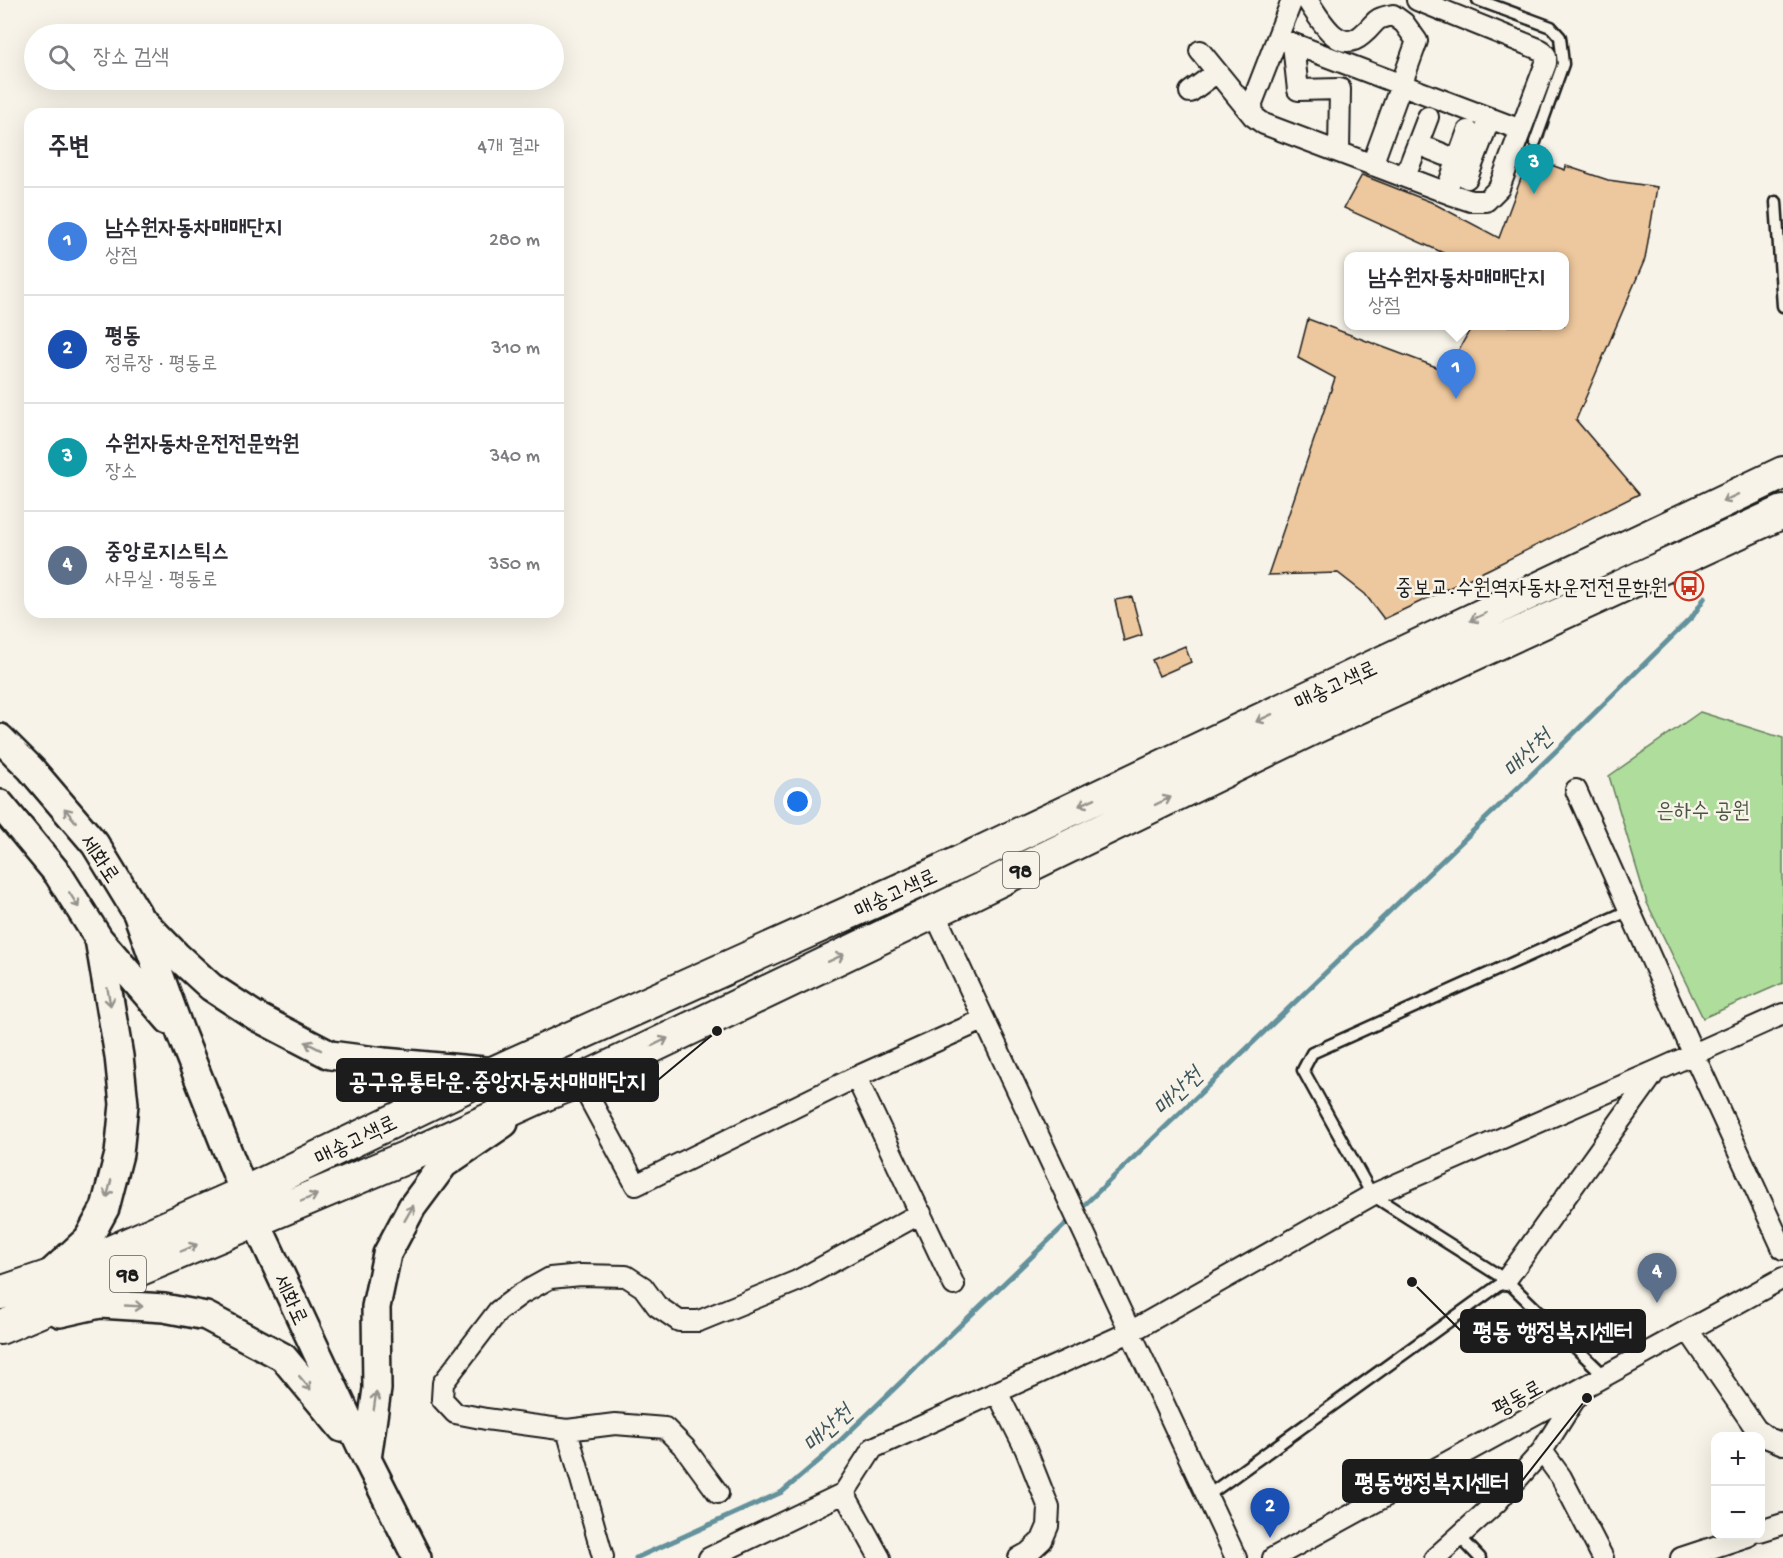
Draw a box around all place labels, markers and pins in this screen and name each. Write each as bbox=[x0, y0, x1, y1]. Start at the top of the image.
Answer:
pin: 3 bbox=[1514, 144, 1553, 194]
pin: 1 bbox=[1436, 350, 1476, 399]
bus stop icon: 중보교.수원역자동차운전전문학원 bbox=[1673, 570, 1705, 602]
place label: 중보교.수원역자동차운전전문학원 bbox=[1396, 577, 1668, 603]
callout: 공구유통타운.중앙자동차매매단지 bbox=[337, 1059, 658, 1101]
pin: 4 bbox=[1638, 1254, 1676, 1303]
callout: 평동 행정복지센터 bbox=[1461, 1310, 1645, 1352]
callout: 평동행정복지센터 bbox=[1343, 1460, 1522, 1502]
pin: 2 bbox=[1250, 1488, 1290, 1538]

